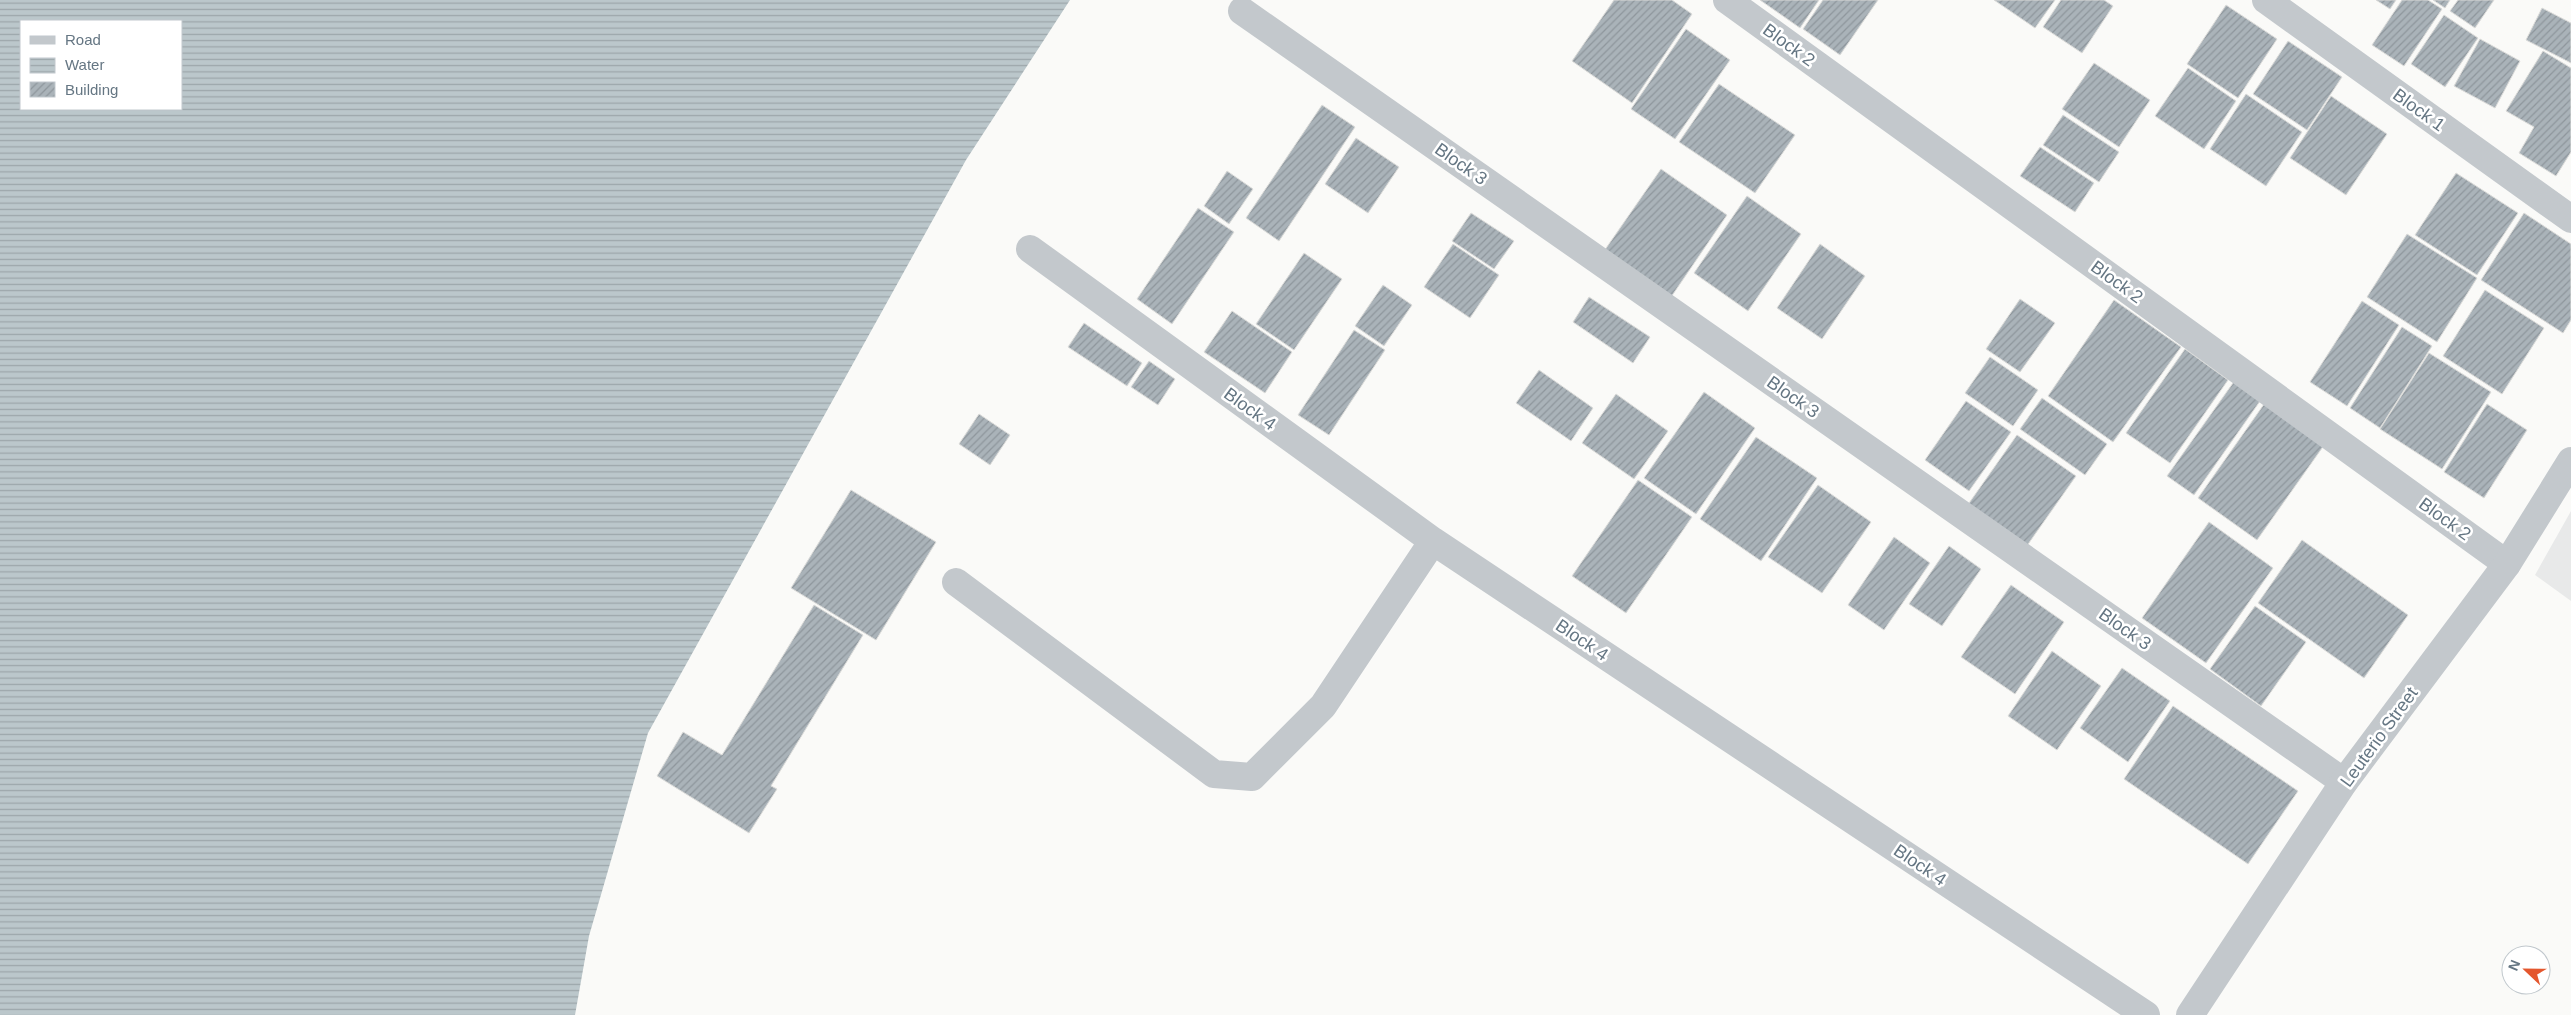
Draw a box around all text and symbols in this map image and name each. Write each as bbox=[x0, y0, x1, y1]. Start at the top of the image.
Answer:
legend bbox=[20, 20, 182, 110]
street label: Block 2 bbox=[1759, 20, 1819, 70]
text: Road bbox=[65, 31, 101, 48]
text: Water bbox=[65, 56, 104, 73]
text: Building bbox=[65, 81, 118, 98]
street label: Block 1 bbox=[2389, 85, 2449, 135]
street label: Block 3 bbox=[1431, 139, 1491, 189]
street label: Block 2 bbox=[2087, 257, 2147, 307]
street label: Block 3 bbox=[1763, 372, 1823, 422]
street label: Block 4 bbox=[1220, 384, 1280, 434]
street label: Block 2 bbox=[2415, 494, 2475, 544]
street label: Block 3 bbox=[2095, 604, 2155, 654]
street label: Block 4 bbox=[1552, 615, 1612, 665]
street label: Leuterio Street bbox=[2336, 683, 2422, 791]
street label: Block 4 bbox=[1890, 840, 1950, 890]
north arrow bbox=[2501, 945, 2551, 995]
text: N bbox=[2505, 957, 2523, 973]

